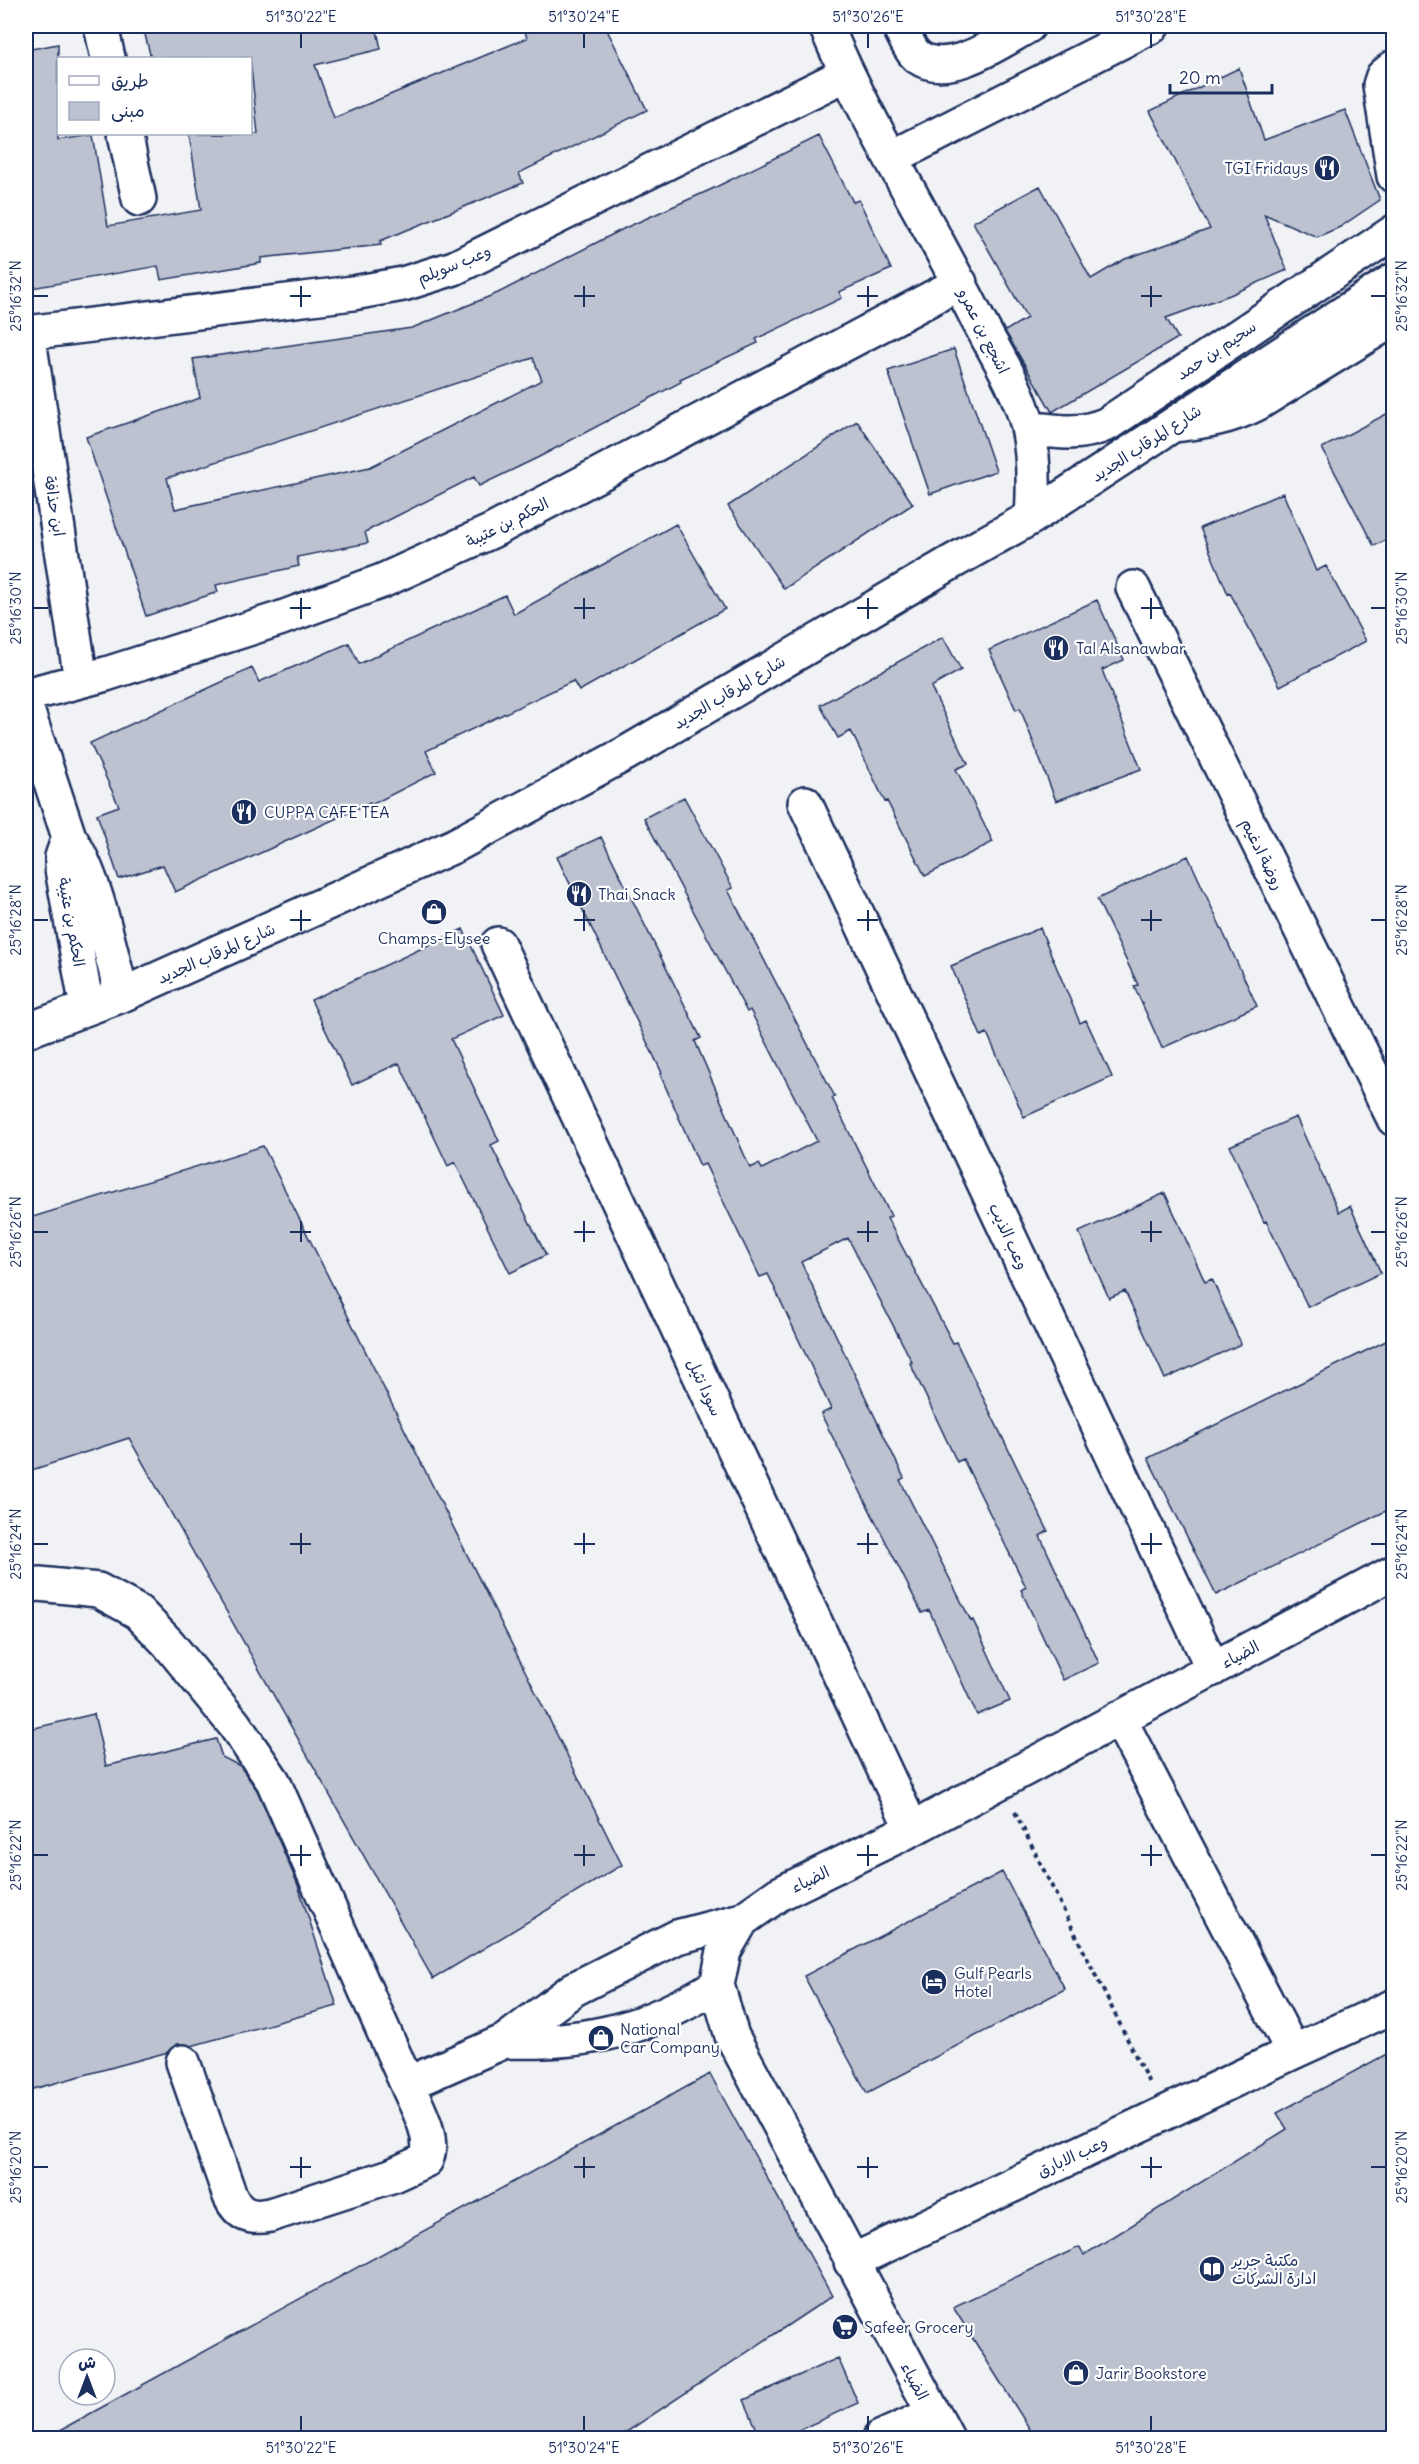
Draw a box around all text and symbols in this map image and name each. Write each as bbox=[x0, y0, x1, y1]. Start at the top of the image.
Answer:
text: 51°30'22"E bbox=[265, 7, 337, 26]
text: 51°30'24"E bbox=[548, 7, 620, 26]
text: 51°30'26"E bbox=[832, 7, 904, 26]
text: 51°30'28"E bbox=[1115, 7, 1187, 26]
legend bbox=[57, 57, 252, 135]
scale bar bbox=[1170, 57, 1272, 95]
text: 20 m bbox=[1179, 66, 1221, 89]
text: طريق bbox=[111, 69, 149, 92]
text: مبنى bbox=[111, 99, 145, 122]
restaurant icon: TGI Fridays bbox=[1312, 153, 1342, 183]
place label: TGI Fridays bbox=[1224, 158, 1308, 178]
street label: وعب سويلم bbox=[414, 240, 495, 291]
text: 25°16'32"N bbox=[6, 260, 25, 332]
text: 25°16'32"N bbox=[1392, 260, 1411, 332]
street label: اشجع بن عمرو bbox=[951, 283, 1014, 378]
street label: سحيم بن حمد bbox=[1172, 316, 1262, 387]
street label: شارع المرقاب الجديد bbox=[1087, 400, 1206, 488]
street label: ابن حذافة bbox=[40, 474, 70, 538]
street label: الحكم بن عتيبة bbox=[462, 493, 553, 554]
text: 25°16'30"N bbox=[6, 571, 25, 645]
text: 25°16'30"N bbox=[1392, 571, 1411, 645]
restaurant icon: Tal Alsanawbar bbox=[1041, 633, 1071, 663]
place label: Tal Alsanawbar bbox=[1076, 638, 1186, 658]
street label: شارع المرقاب الجديد bbox=[669, 651, 790, 735]
restaurant icon: CUPPA CAFE TEA bbox=[229, 797, 259, 827]
place label: CUPPA CAFE TEA bbox=[264, 802, 389, 822]
street label: روضة ادغيم bbox=[1234, 815, 1289, 894]
street label: الحكم بن عتيبة bbox=[51, 876, 90, 969]
restaurant icon: Thai Snack bbox=[564, 879, 594, 909]
text: 25°16'28"N bbox=[6, 884, 25, 956]
place label: Thai Snack bbox=[598, 884, 676, 904]
text: 25°16'28"N bbox=[1392, 884, 1411, 956]
shop icon: Champs-Elysee bbox=[419, 897, 449, 927]
street label: شارع المرقاب الجديد bbox=[154, 918, 279, 990]
place label: Champs-Elysee bbox=[378, 928, 490, 948]
text: 25°16'26"N bbox=[6, 1196, 25, 1268]
text: 25°16'26"N bbox=[1392, 1196, 1411, 1268]
street label: وعب الذيب bbox=[985, 1199, 1033, 1273]
street label: سودا نثيل bbox=[682, 1355, 727, 1419]
text: 25°16'24"N bbox=[6, 1508, 25, 1580]
text: 25°16'24"N bbox=[1392, 1508, 1411, 1580]
street label: الضياء bbox=[1218, 1636, 1262, 1672]
text: 25°16'22"N bbox=[6, 1819, 25, 1891]
text: 25°16'22"N bbox=[1392, 1819, 1411, 1891]
street label: الضياء bbox=[788, 1861, 832, 1897]
place label: Gulf Pearls Hotel bbox=[954, 1963, 1032, 2001]
hotel icon: Gulf Pearls Hotel bbox=[919, 1967, 949, 1997]
place label: National Car Company bbox=[620, 2019, 720, 2057]
shop icon: National Car Company bbox=[586, 2023, 616, 2053]
text: 25°16'20"N bbox=[6, 2131, 25, 2203]
street label: وعب الابارق bbox=[1034, 2131, 1110, 2181]
text: 25°16'20"N bbox=[1392, 2131, 1411, 2203]
place label: مكتبة جرير ادارة الشركات bbox=[1230, 2250, 1316, 2288]
library icon: مكتبة جرير ادارة الشركات bbox=[1197, 2254, 1227, 2284]
supermarket icon: Safeer Grocery bbox=[830, 2312, 860, 2342]
place label: Safeer Grocery bbox=[864, 2317, 973, 2337]
north arrow bbox=[57, 2347, 117, 2407]
text: ش bbox=[78, 2352, 96, 2372]
shop icon: Jarir Bookstore bbox=[1061, 2358, 1091, 2388]
street label: الضياء bbox=[897, 2359, 933, 2403]
place label: Jarir Bookstore bbox=[1096, 2363, 1207, 2383]
text: 51°30'22"E bbox=[265, 2438, 337, 2457]
text: 51°30'24"E bbox=[548, 2438, 620, 2457]
text: 51°30'26"E bbox=[832, 2438, 904, 2457]
text: 51°30'28"E bbox=[1115, 2438, 1187, 2457]

